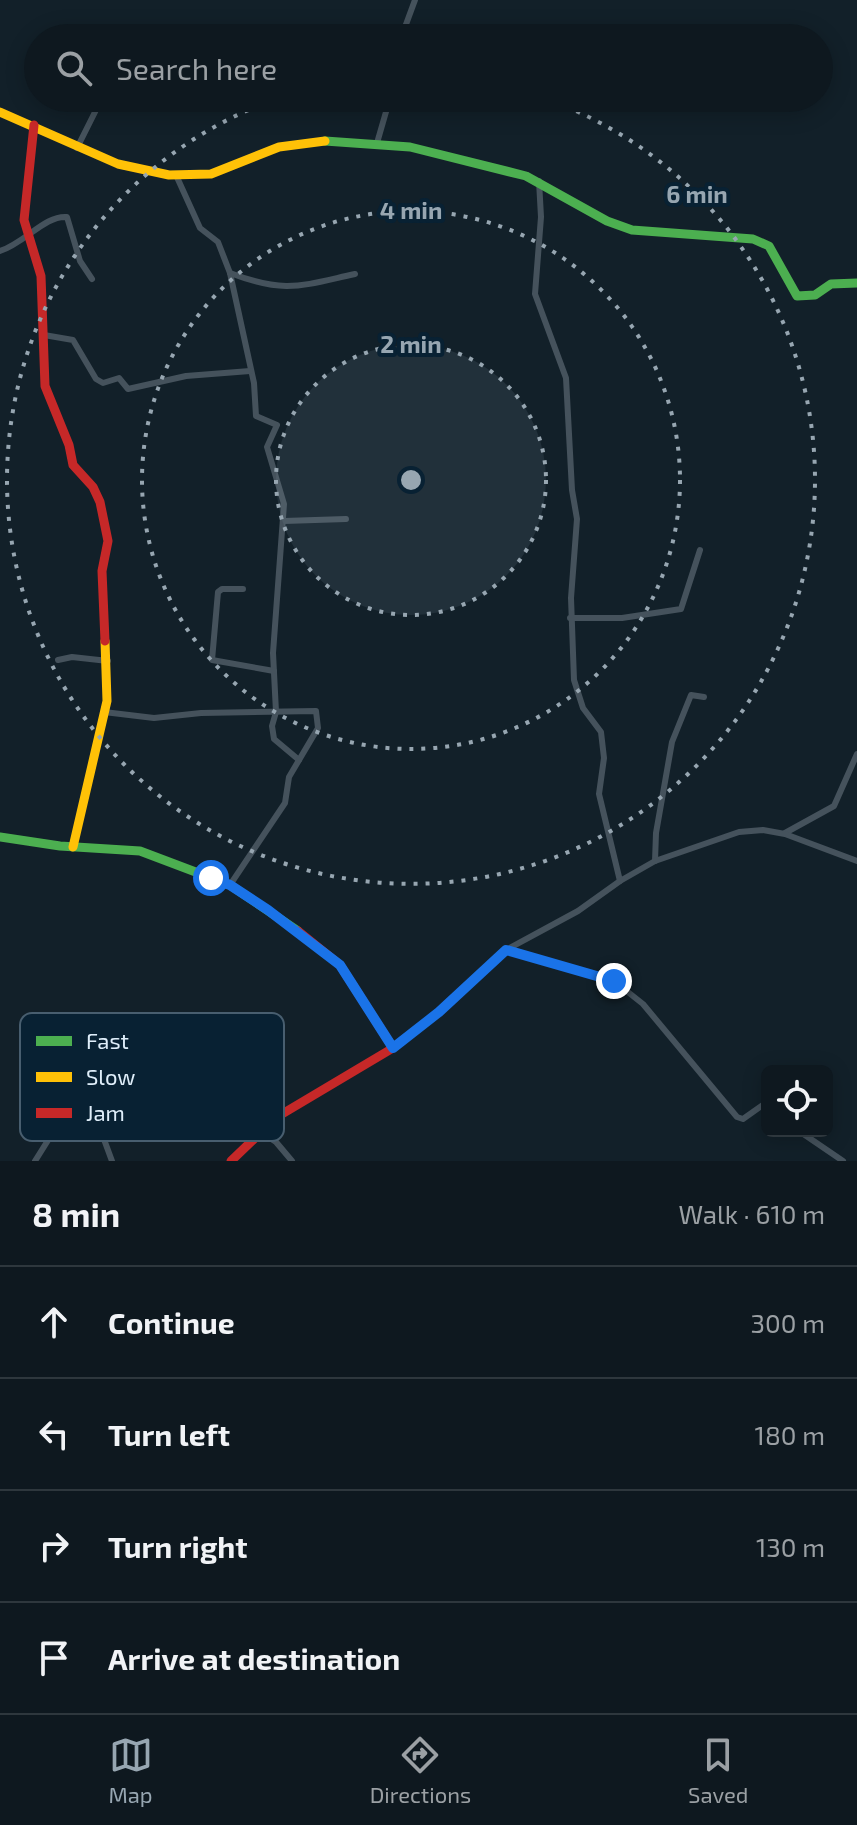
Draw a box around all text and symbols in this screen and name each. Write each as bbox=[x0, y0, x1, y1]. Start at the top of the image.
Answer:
search box bbox=[24, 24, 833, 112]
icon: search bbox=[52, 46, 96, 90]
text: Search here bbox=[116, 50, 277, 86]
text: 6 min bbox=[666, 179, 728, 208]
text: 4 min bbox=[380, 195, 442, 224]
text: 2 min bbox=[380, 329, 442, 358]
centre of rings bbox=[397, 466, 425, 494]
route start bbox=[193, 860, 229, 896]
route end bbox=[596, 963, 632, 999]
legend bbox=[20, 1013, 284, 1141]
text: Fast bbox=[86, 1027, 129, 1053]
text: Slow bbox=[86, 1063, 135, 1089]
map controls bbox=[761, 1065, 833, 1137]
button: locate bbox=[761, 1065, 833, 1137]
text: Jam bbox=[86, 1099, 125, 1125]
text: 8 min bbox=[32, 1193, 120, 1234]
text: Walk · 610 m bbox=[678, 1198, 825, 1229]
icon: ahead bbox=[32, 1300, 76, 1344]
text: Continue bbox=[108, 1304, 235, 1340]
text: 300 m bbox=[751, 1307, 825, 1338]
icon: left bbox=[32, 1412, 76, 1456]
text: Turn left bbox=[108, 1416, 230, 1452]
text: 180 m bbox=[755, 1419, 825, 1450]
icon: right bbox=[32, 1524, 76, 1568]
text: Turn right bbox=[108, 1528, 248, 1564]
text: 130 m bbox=[756, 1531, 825, 1562]
icon: arrive bbox=[32, 1636, 76, 1680]
text: Arrive at destination bbox=[108, 1640, 400, 1676]
tab: Map bbox=[109, 1733, 153, 1807]
tab: Directions bbox=[370, 1733, 471, 1807]
tab: Saved bbox=[688, 1733, 748, 1807]

